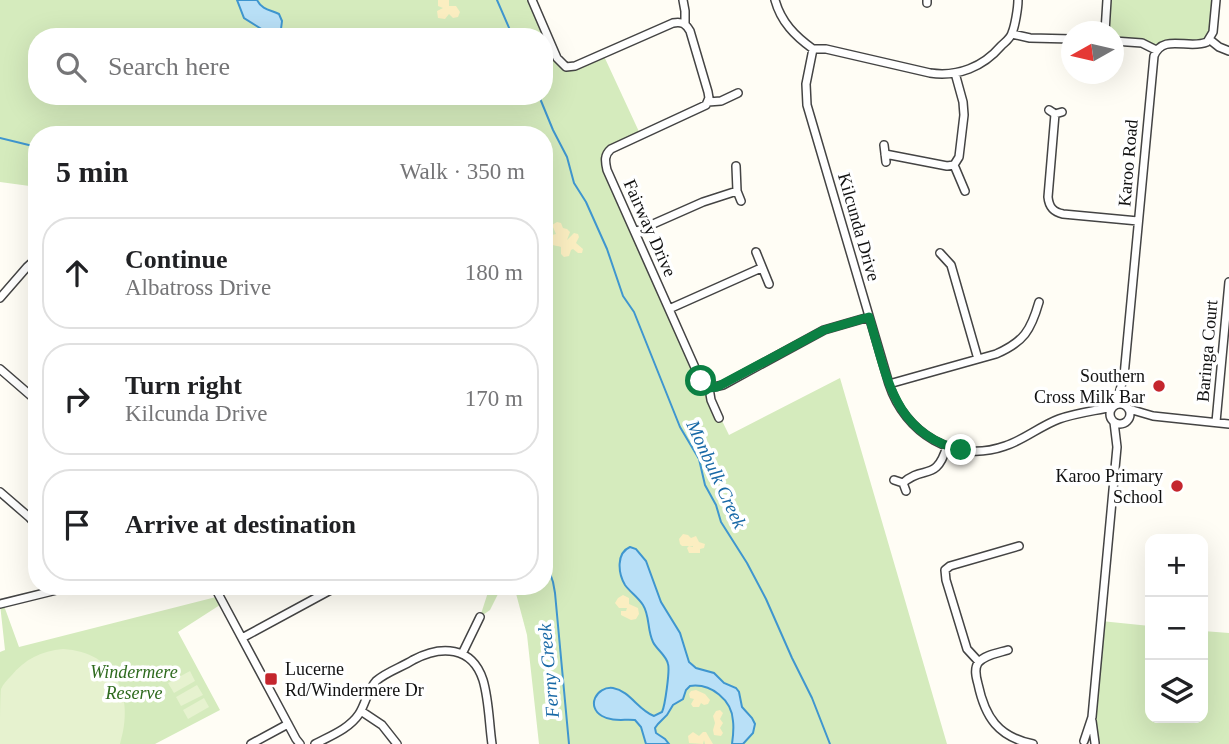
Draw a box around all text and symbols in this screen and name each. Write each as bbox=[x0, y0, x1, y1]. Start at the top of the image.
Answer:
north arrow bbox=[1061, 21, 1124, 84]
search box bbox=[28, 28, 553, 105]
icon: search bbox=[52, 48, 90, 86]
text: Search here bbox=[108, 52, 230, 81]
street label: Karoo Road bbox=[1114, 119, 1142, 207]
text: 5 min bbox=[56, 155, 129, 188]
text: Walk · 350 m bbox=[400, 159, 525, 184]
street label: Kilcunda Drive bbox=[834, 171, 884, 283]
street label: Fairway Drive bbox=[620, 176, 680, 280]
text: Continue bbox=[125, 245, 228, 274]
icon: ahead bbox=[58, 254, 96, 292]
text: 180 m bbox=[465, 260, 523, 285]
text: Albatross Drive bbox=[125, 275, 271, 300]
street label: Baringa Court bbox=[1193, 299, 1221, 403]
route start bbox=[685, 365, 716, 396]
place label: Southern Cross Milk Bar bbox=[1034, 366, 1145, 407]
text: Turn right bbox=[125, 371, 242, 400]
marker: Southern Cross Milk Bar bbox=[1151, 378, 1167, 394]
icon: right bbox=[58, 380, 96, 418]
text: 170 m bbox=[465, 386, 523, 411]
text: Kilcunda Drive bbox=[125, 401, 267, 426]
water label: Monbulk Creek bbox=[682, 416, 751, 532]
route end bbox=[945, 434, 976, 465]
place label: Karoo Primary School bbox=[1056, 466, 1163, 507]
marker: Karoo Primary School bbox=[1169, 478, 1185, 494]
icon: arrive bbox=[58, 506, 96, 544]
text: Arrive at destination bbox=[125, 510, 356, 539]
map controls bbox=[1145, 534, 1208, 723]
button: + bbox=[1145, 534, 1208, 597]
button: − bbox=[1145, 597, 1208, 660]
water label: Ferny Creek bbox=[534, 622, 563, 720]
place label: Lucerne Rd/Windermere Dr bbox=[285, 659, 424, 700]
button: layers bbox=[1145, 660, 1208, 723]
park label: Windermere Reserve bbox=[90, 662, 178, 703]
marker: Lucerne Rd/Windermere Dr bbox=[263, 671, 279, 687]

